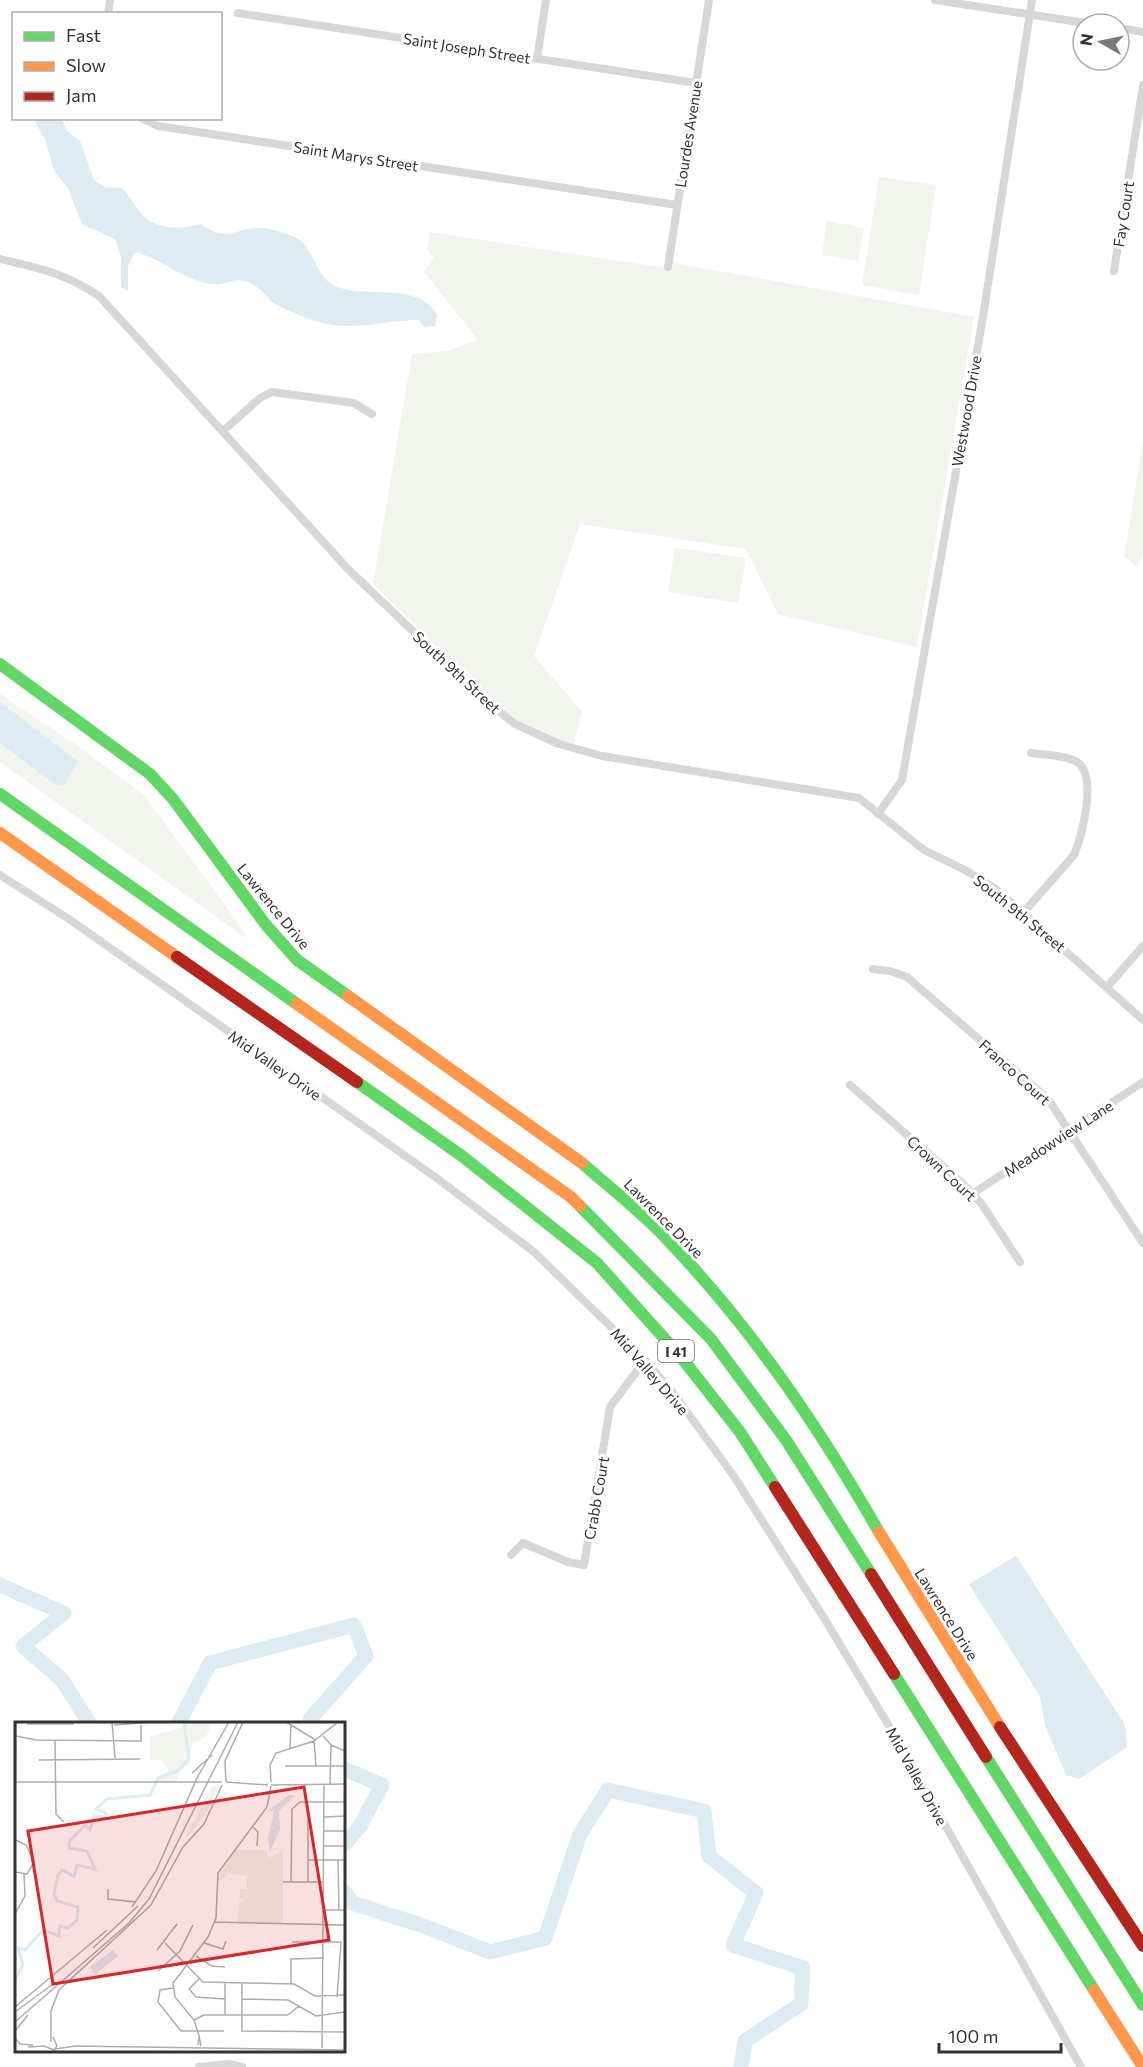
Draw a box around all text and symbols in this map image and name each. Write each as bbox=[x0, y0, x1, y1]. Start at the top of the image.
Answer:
legend bbox=[12, 12, 222, 120]
north arrow bbox=[1071, 12, 1131, 72]
text: Fast bbox=[66, 24, 101, 46]
street label: Saint Joseph Street bbox=[402, 29, 532, 67]
text: N bbox=[1075, 32, 1096, 47]
text: Slow bbox=[66, 54, 106, 76]
street label: Lourdes Avenue bbox=[671, 79, 705, 189]
text: Jam bbox=[66, 84, 96, 106]
street label: Saint Marys Street bbox=[292, 137, 420, 175]
street label: Fay Court bbox=[1109, 180, 1137, 248]
street label: Westwood Drive bbox=[947, 354, 985, 468]
street label: South 9th Street bbox=[410, 627, 504, 717]
street label: Lawrence Drive bbox=[234, 860, 314, 953]
street label: South 9th Street bbox=[970, 870, 1070, 956]
street label: Mid Valley Drive bbox=[225, 1026, 325, 1104]
street label: Franco Court bbox=[976, 1035, 1054, 1109]
street label: Meadowview Lane bbox=[1000, 1096, 1116, 1180]
street label: Crown Court bbox=[904, 1131, 980, 1205]
street label: Lawrence Drive bbox=[621, 1175, 708, 1262]
street label: Mid Valley Drive bbox=[607, 1324, 693, 1418]
road number: I 41 bbox=[658, 1340, 694, 1362]
street label: Crabb Court bbox=[580, 1455, 612, 1541]
street label: Lawrence Drive bbox=[912, 1565, 982, 1663]
inset map bbox=[15, 1722, 345, 2052]
street label: Mid Valley Drive bbox=[883, 1724, 951, 1828]
scale bar bbox=[939, 2016, 1060, 2054]
text: 100 m bbox=[948, 2025, 998, 2047]

